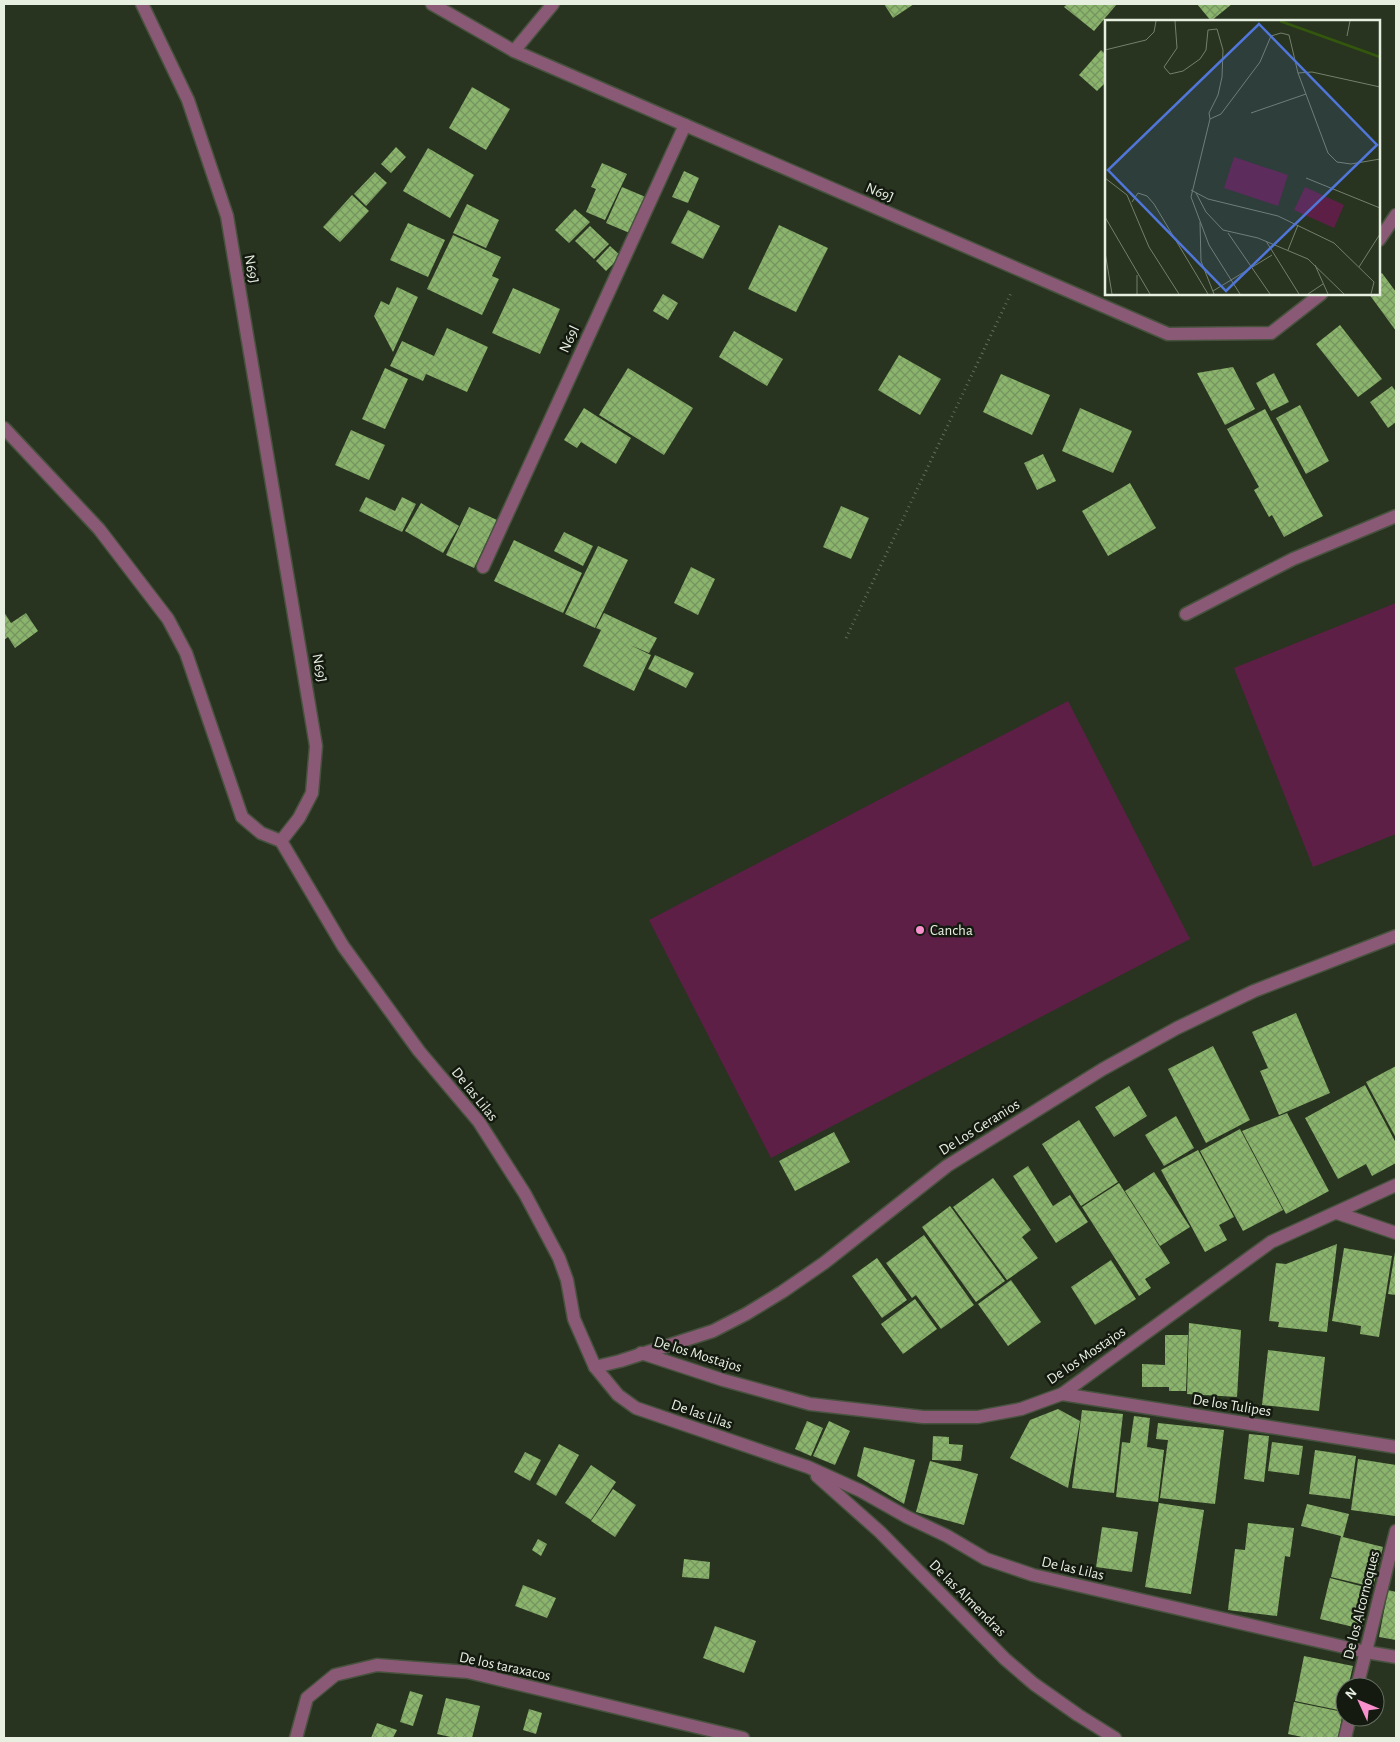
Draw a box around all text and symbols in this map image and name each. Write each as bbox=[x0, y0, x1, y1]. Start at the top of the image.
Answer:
inset map bbox=[1105, 20, 1380, 295]
street label: N69J bbox=[864, 180, 896, 205]
street label: N69J bbox=[242, 254, 261, 285]
street label: N69l bbox=[557, 323, 582, 355]
street label: N69J bbox=[310, 653, 329, 684]
place label: Cancha bbox=[930, 923, 973, 938]
marker: Cancha bbox=[914, 924, 926, 936]
street label: De las Lilas bbox=[449, 1065, 501, 1124]
street label: De Los Geranios bbox=[936, 1097, 1022, 1158]
street label: De los Mostajos bbox=[1044, 1324, 1128, 1387]
street label: De los Mostajos bbox=[652, 1334, 744, 1375]
street label: De los Tulipes bbox=[1191, 1392, 1272, 1419]
street label: De las Lilas bbox=[669, 1397, 734, 1432]
street label: De los Alcornoques bbox=[1341, 1549, 1382, 1661]
street label: De las Lilas bbox=[1040, 1554, 1106, 1583]
street label: De las Almendras bbox=[926, 1557, 1009, 1640]
street label: De los taraxacos bbox=[458, 1649, 552, 1684]
north arrow bbox=[1335, 1677, 1385, 1727]
text: N bbox=[1343, 1685, 1360, 1702]

